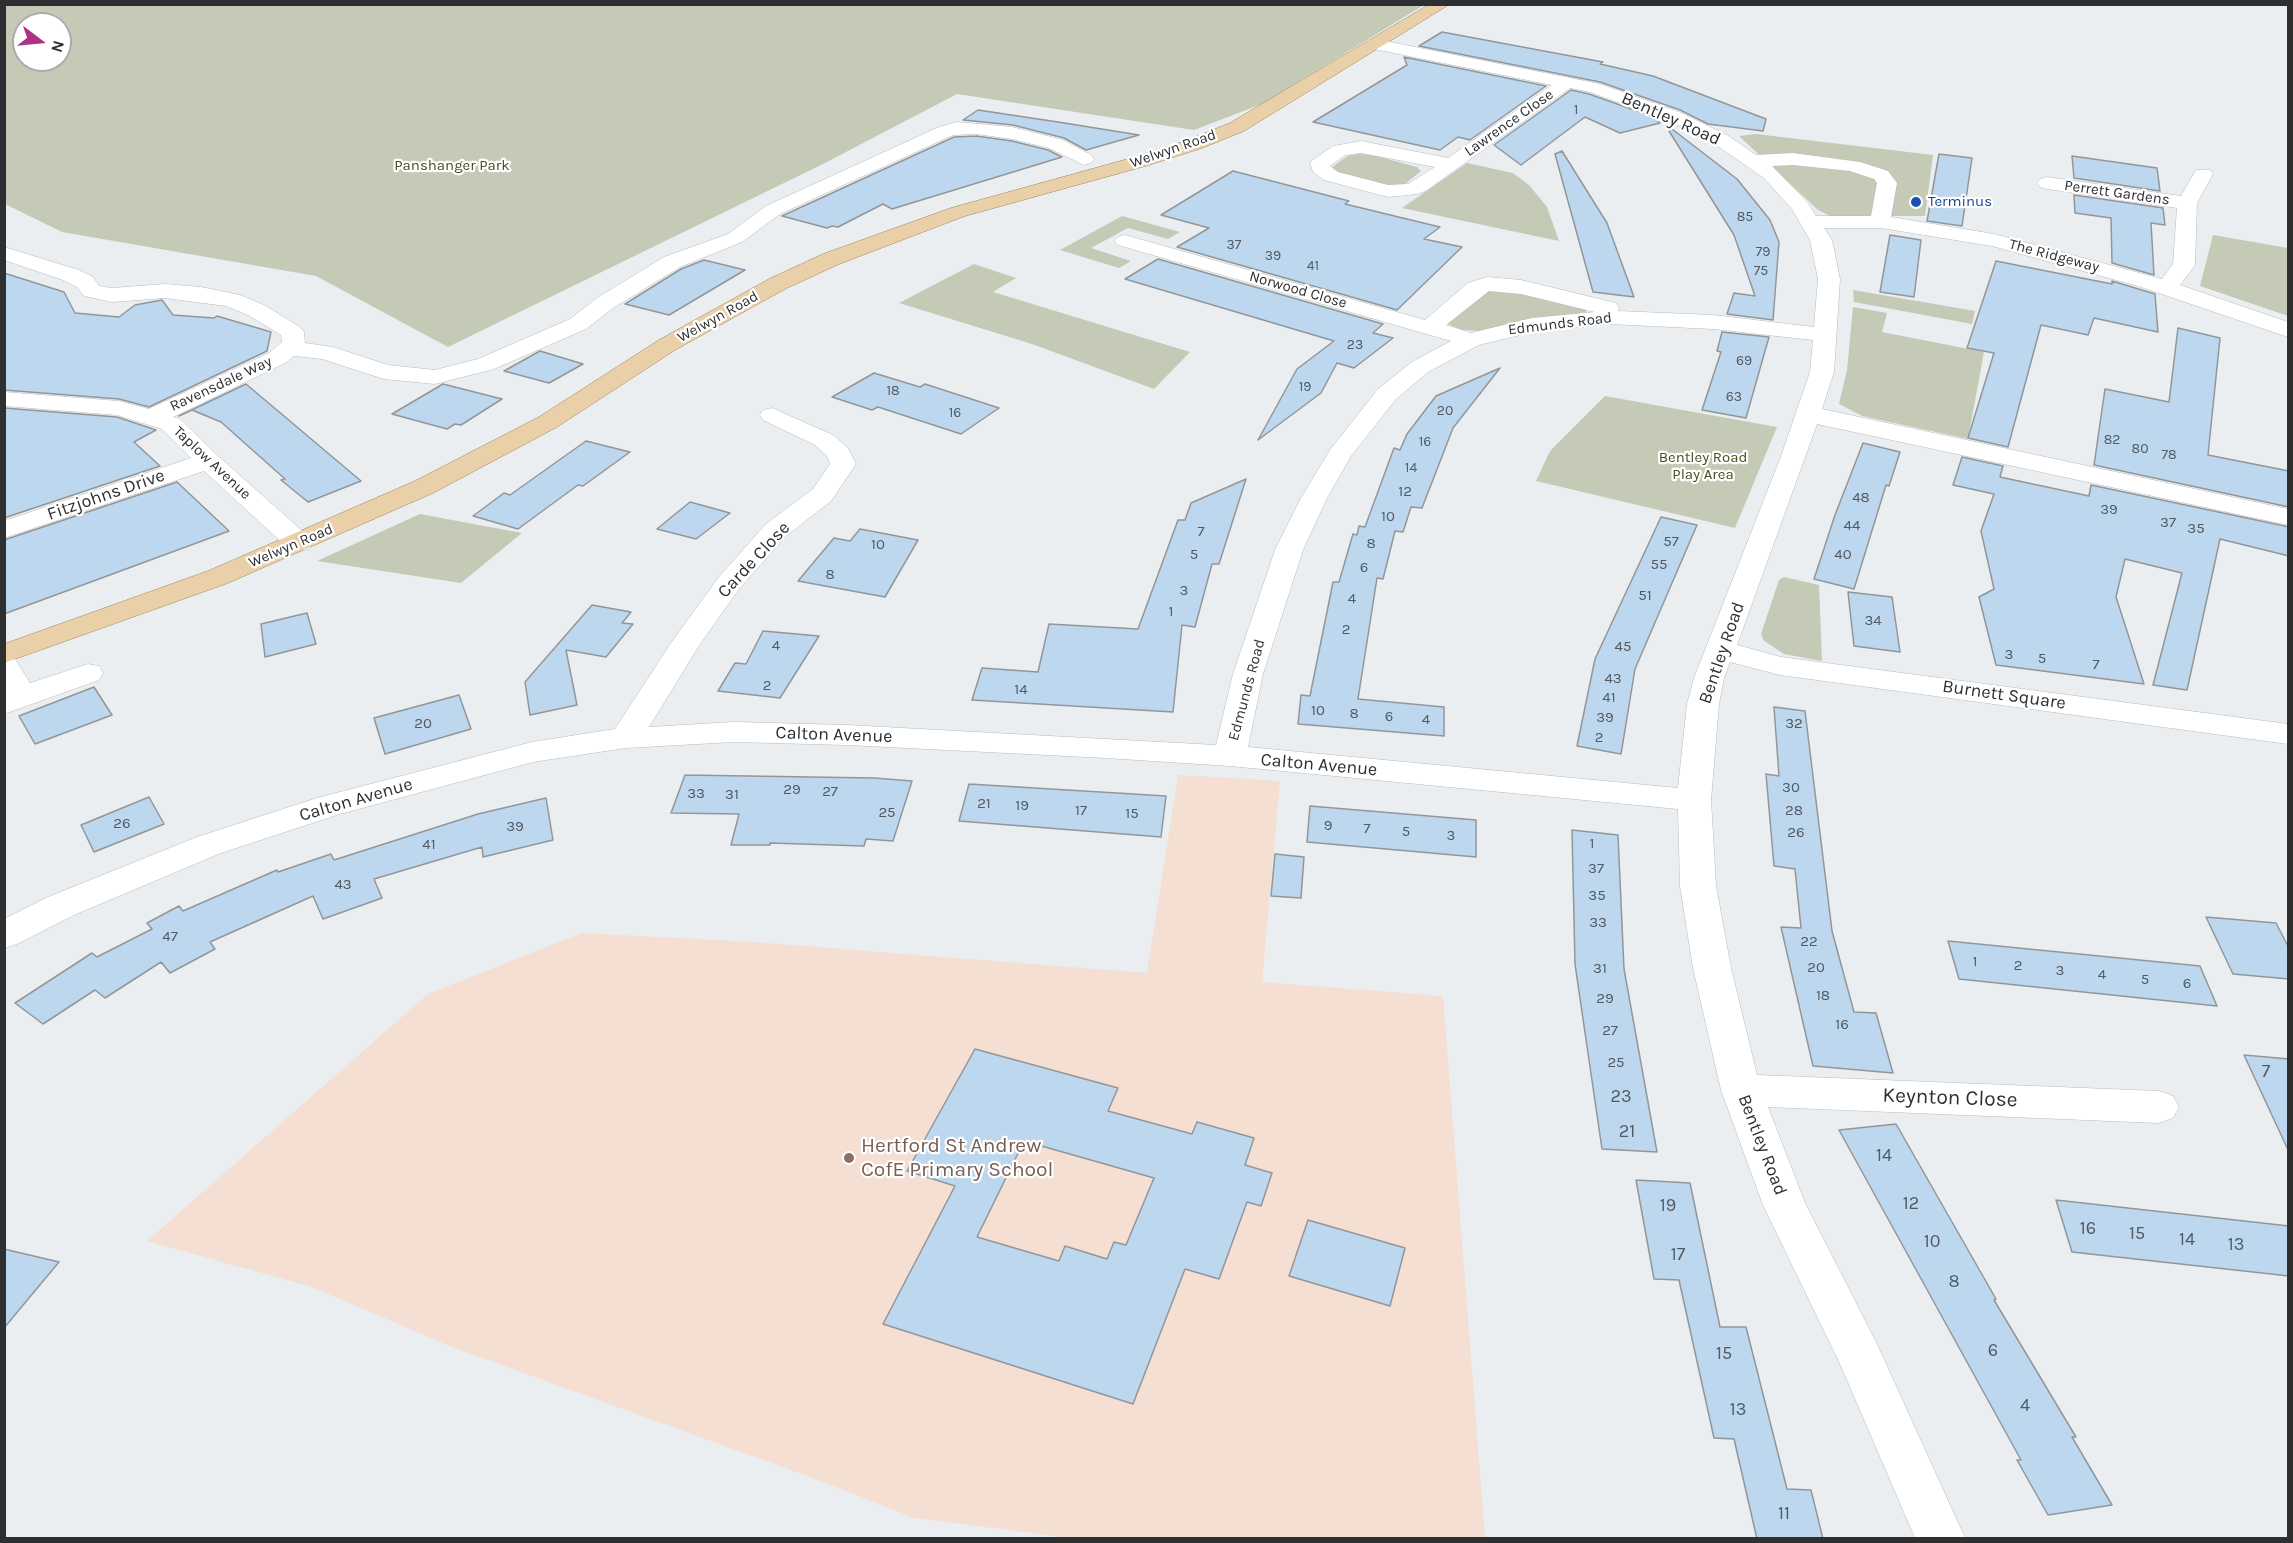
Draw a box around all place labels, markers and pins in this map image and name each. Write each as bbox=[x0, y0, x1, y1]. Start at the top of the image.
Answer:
place label: Terminus bbox=[1928, 193, 1992, 211]
marker: Terminus bbox=[1909, 195, 1923, 209]
place label: Hertford St Andrew CofE Primary School bbox=[861, 1133, 1053, 1183]
marker: Hertford St Andrew CofE Primary School bbox=[842, 1151, 856, 1165]

